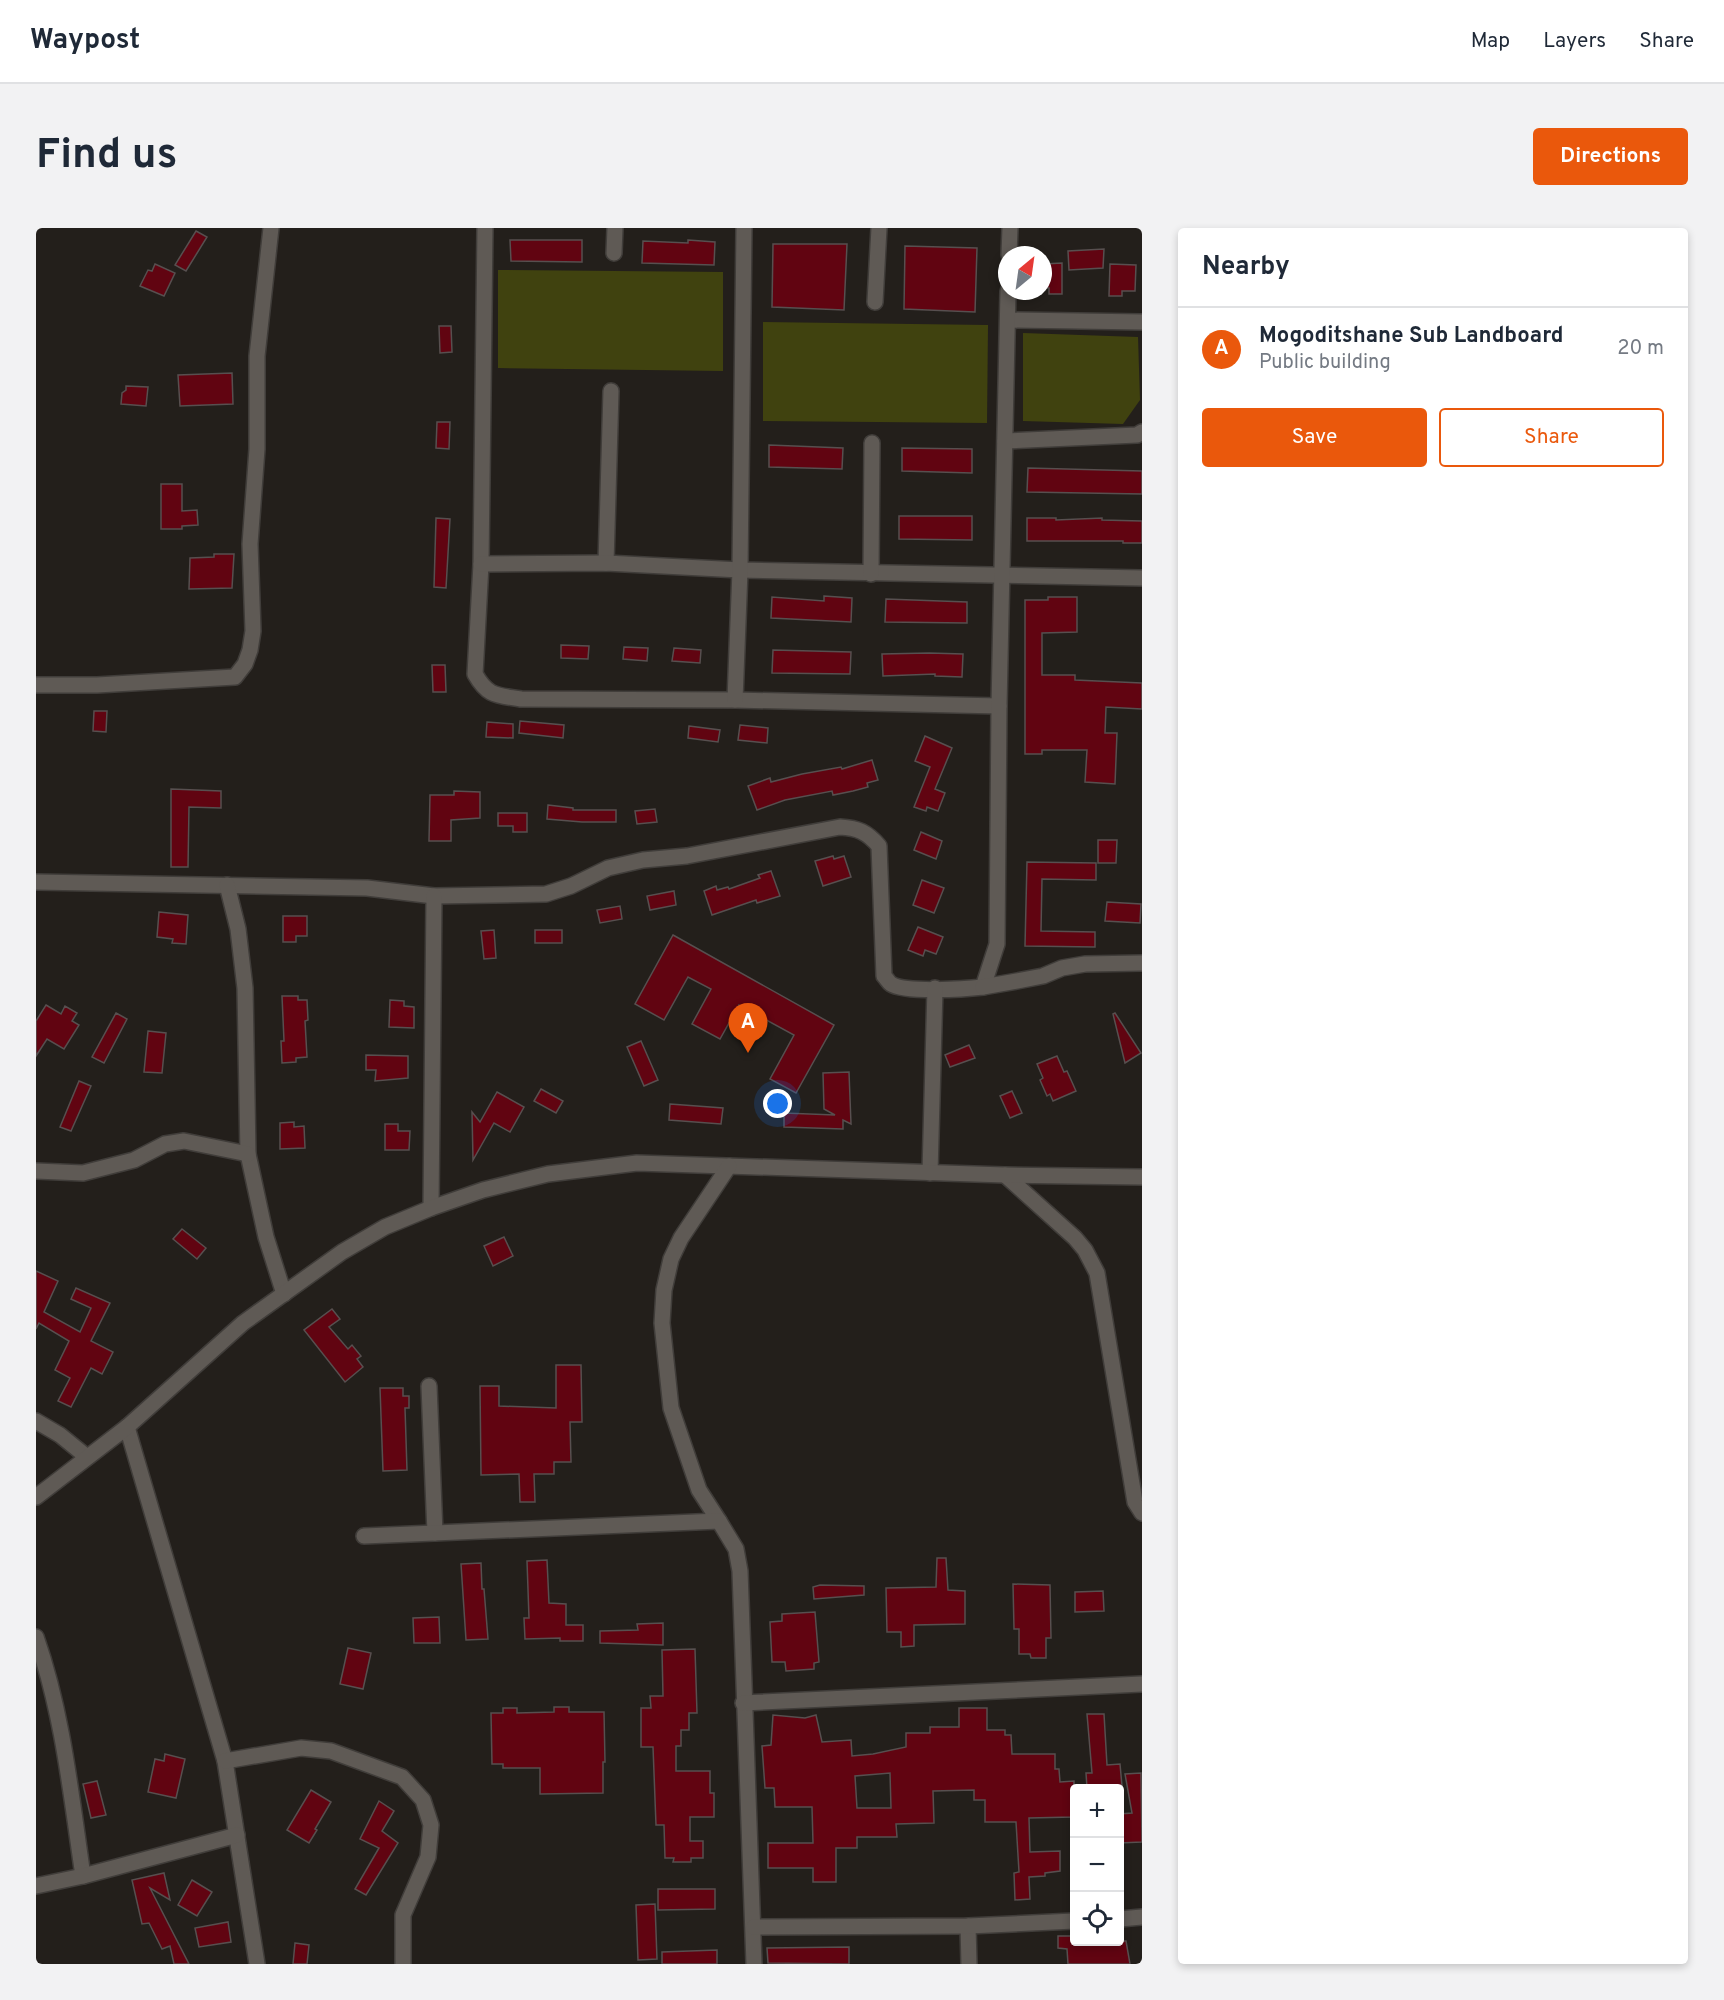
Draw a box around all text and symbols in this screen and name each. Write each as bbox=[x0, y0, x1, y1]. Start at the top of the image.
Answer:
text: Waypost bbox=[30, 23, 140, 59]
text: Map bbox=[1471, 28, 1510, 55]
text: Layers bbox=[1543, 28, 1606, 55]
text: Share bbox=[1639, 28, 1694, 55]
button: Directions bbox=[1533, 128, 1688, 185]
text: Find us bbox=[36, 130, 177, 183]
north arrow bbox=[998, 246, 1052, 300]
text: Nearby bbox=[1202, 251, 1290, 284]
text: Mogoditshane Sub Landboard bbox=[1259, 323, 1563, 350]
text: A bbox=[1214, 336, 1229, 362]
text: 20 m bbox=[1617, 336, 1664, 362]
text: Public building bbox=[1259, 350, 1391, 376]
button: Save bbox=[1202, 408, 1427, 467]
button: Share bbox=[1439, 408, 1664, 467]
pin: A bbox=[728, 1004, 768, 1053]
your location bbox=[763, 1089, 792, 1118]
map controls bbox=[1070, 1784, 1124, 1946]
button: + bbox=[1070, 1784, 1124, 1838]
button: − bbox=[1070, 1838, 1124, 1892]
button: locate bbox=[1070, 1892, 1124, 1946]

